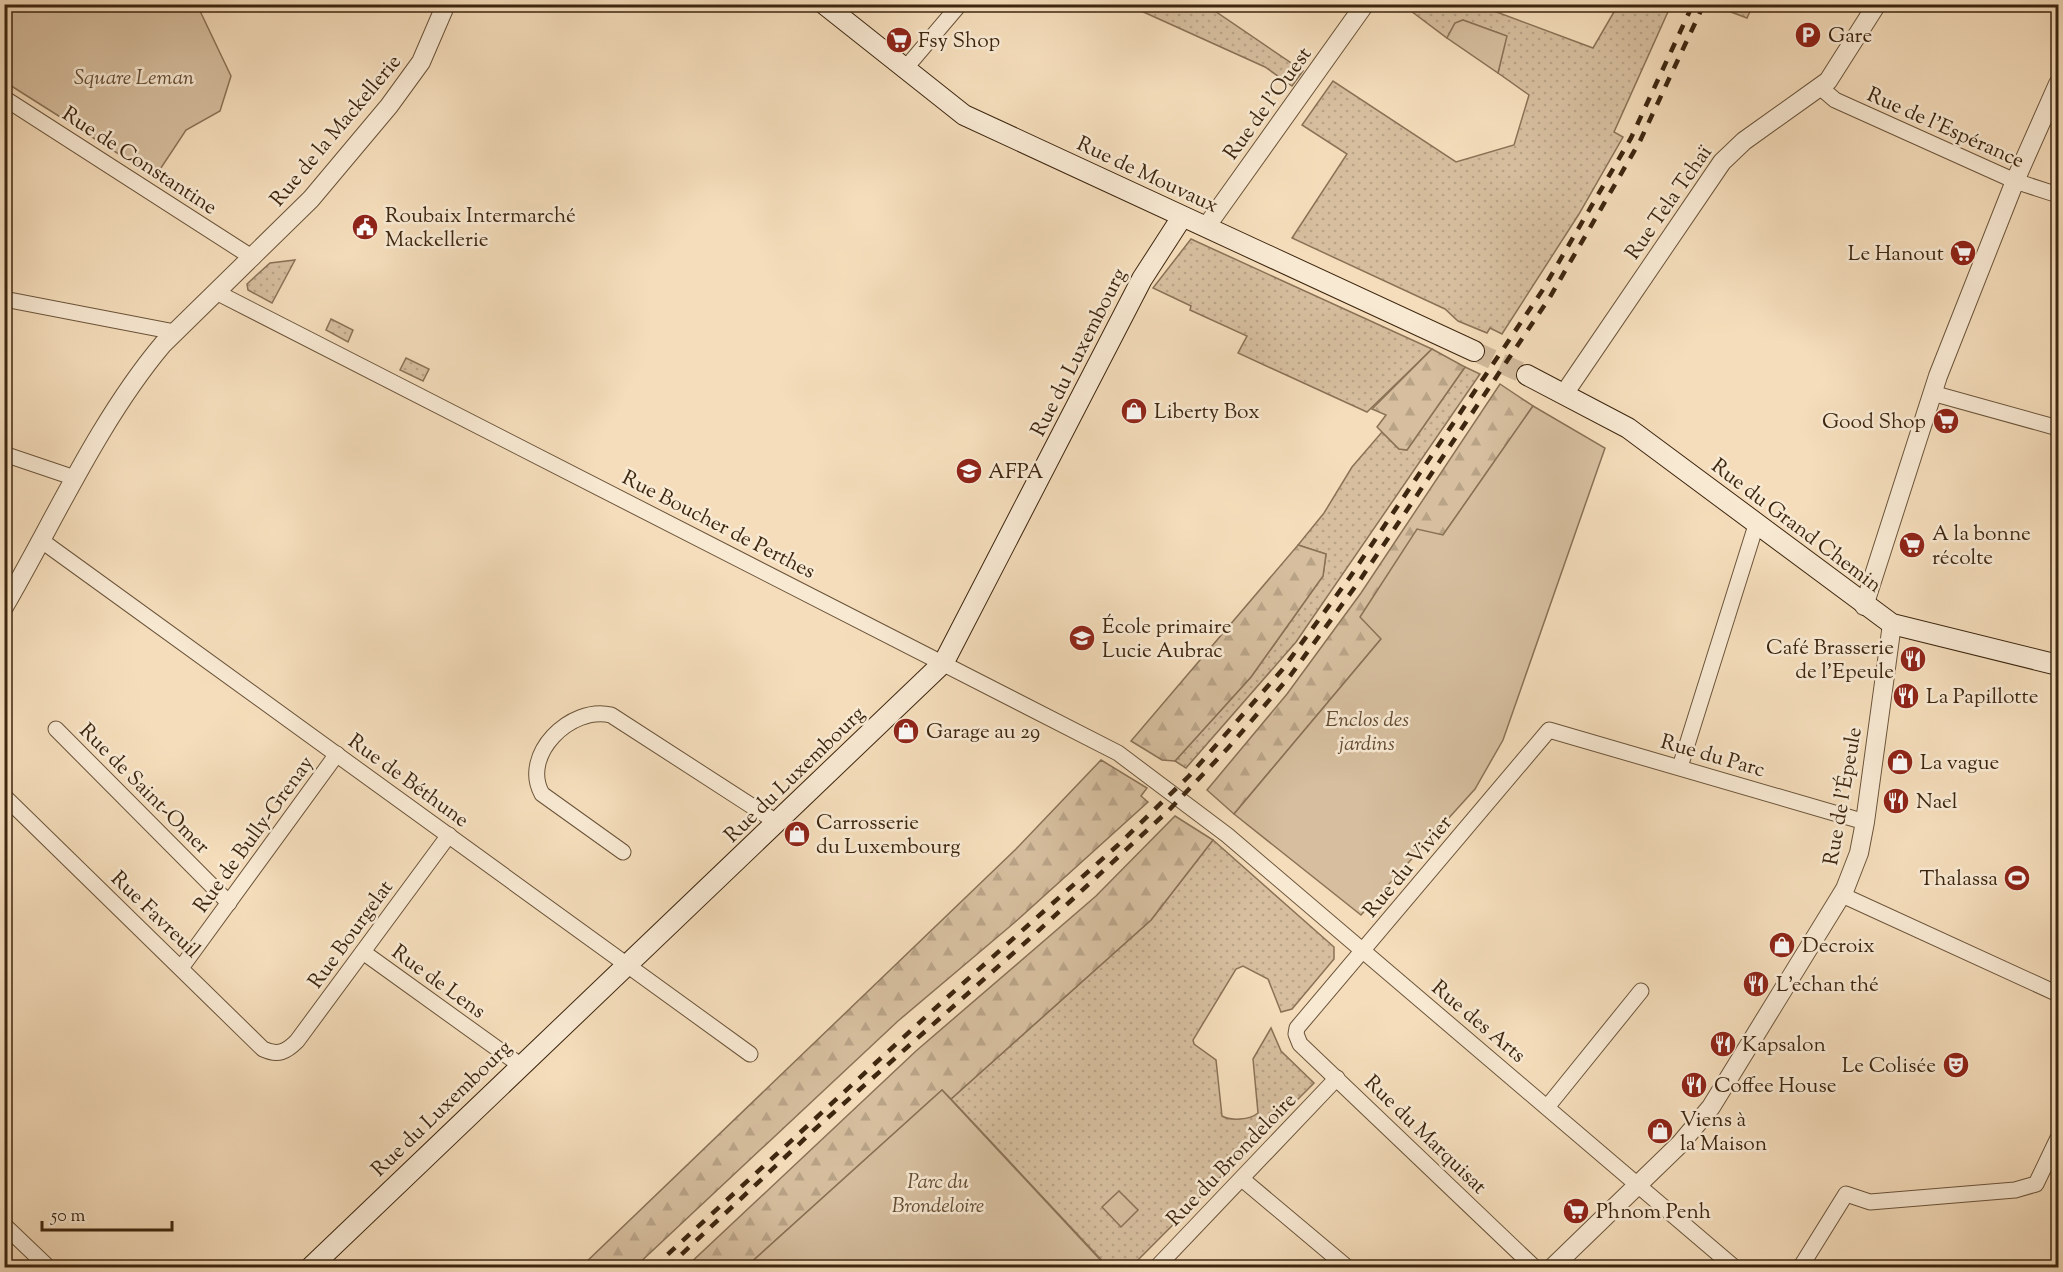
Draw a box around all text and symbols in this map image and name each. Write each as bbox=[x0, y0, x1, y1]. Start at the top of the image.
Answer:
parking icon: Gare bbox=[1793, 20, 1823, 50]
place label: Gare bbox=[1828, 22, 1872, 52]
supermarket icon: Fsy Shop bbox=[884, 25, 914, 55]
place label: Fsy Shop bbox=[918, 27, 1000, 57]
street label: Rue de l'Ouest bbox=[1217, 41, 1320, 167]
street label: Rue de la Mackellerie bbox=[264, 49, 409, 214]
park label: Square Leman bbox=[74, 64, 194, 94]
street label: Rue de l'Espérance bbox=[1862, 81, 2029, 177]
street label: Rue de Constantine bbox=[55, 100, 222, 223]
street label: Rue de Mouvaux bbox=[1071, 130, 1223, 222]
street label: Rue Tela Tchaï bbox=[1619, 140, 1720, 267]
place label: Roubaix Intermarché Mackellerie bbox=[385, 202, 576, 256]
public building icon: Roubaix Intermarché Mackellerie bbox=[350, 212, 380, 242]
supermarket icon: Le Hanout bbox=[1948, 238, 1978, 268]
place label: Le Hanout bbox=[1848, 240, 1944, 270]
street label: Rue du Luxembourg bbox=[1024, 264, 1135, 442]
shop icon: Liberty Box bbox=[1119, 396, 1149, 426]
place label: Liberty Box bbox=[1154, 398, 1260, 428]
supermarket icon: Good Shop bbox=[1931, 406, 1961, 436]
place label: Good Shop bbox=[1822, 408, 1926, 438]
street label: Rue du Grand Chemin bbox=[1704, 452, 1887, 601]
school or university icon: AFPA bbox=[954, 456, 984, 486]
place label: AFPA bbox=[988, 458, 1044, 488]
street label: Rue Boucher de Perthes bbox=[616, 464, 820, 588]
place label: A la bonne récolte bbox=[1932, 520, 2031, 574]
supermarket icon: A la bonne récolte bbox=[1897, 530, 1927, 560]
place label: École primaire Lucie Aubrac bbox=[1102, 613, 1232, 667]
school or university icon: École primaire Lucie Aubrac bbox=[1067, 623, 1097, 653]
place label: Café Brasserie de l'Epeule bbox=[1766, 634, 1894, 688]
restaurant icon: Café Brasserie de l'Epeule bbox=[1898, 644, 1928, 674]
restaurant icon: La Papillotte bbox=[1891, 681, 1921, 711]
place label: La Papillotte bbox=[1926, 683, 2039, 713]
street label: Rue du Luxembourg bbox=[718, 700, 872, 851]
park label: Enclos des jardins bbox=[1325, 706, 1409, 760]
shop icon: Garage au 29 bbox=[891, 716, 921, 746]
street label: Rue de Saint-Omer bbox=[71, 717, 216, 862]
place label: Garage au 29 bbox=[926, 718, 1040, 748]
street label: Rue de l'Épeule bbox=[1817, 725, 1871, 868]
street label: Rue de Béthune bbox=[341, 727, 474, 836]
street label: Rue du Parc bbox=[1657, 728, 1768, 786]
shop icon: La vague bbox=[1885, 747, 1915, 777]
place label: La vague bbox=[1920, 749, 1999, 779]
street label: Rue de Bully-Grenay bbox=[187, 750, 322, 920]
restaurant icon: Nael bbox=[1881, 786, 1911, 816]
place label: Nael bbox=[1916, 788, 1958, 818]
place label: Carrosserie du Luxembourg bbox=[816, 809, 960, 863]
street label: Rue du Vivier bbox=[1357, 810, 1460, 925]
shop icon: Carrosserie du Luxembourg bbox=[782, 819, 812, 849]
sports icon: Thalassa bbox=[2002, 863, 2032, 893]
street label: Rue Favreuil bbox=[103, 865, 206, 966]
place label: Thalassa bbox=[1920, 865, 1998, 895]
street label: Rue Bourgelat bbox=[302, 875, 401, 996]
shop icon: Decroix bbox=[1767, 930, 1797, 960]
place label: Decroix bbox=[1802, 932, 1875, 962]
street label: Rue de Lens bbox=[385, 938, 491, 1027]
restaurant icon: L'echan thé bbox=[1741, 969, 1771, 999]
place label: L'echan thé bbox=[1776, 971, 1879, 1001]
street label: Rue des Arts bbox=[1424, 974, 1531, 1071]
restaurant icon: Kapsalon bbox=[1708, 1029, 1738, 1059]
place label: Kapsalon bbox=[1742, 1031, 1826, 1061]
street label: Rue du Luxembourg bbox=[365, 1034, 519, 1185]
theatre icon: Le Colisée bbox=[1941, 1050, 1971, 1080]
place label: Le Colisée bbox=[1842, 1052, 1936, 1082]
street label: Rue du Marquisat bbox=[1357, 1069, 1493, 1202]
restaurant icon: Coffee House bbox=[1679, 1070, 1709, 1100]
place label: Coffee House bbox=[1714, 1072, 1836, 1102]
street label: Rue du Brondeloire bbox=[1161, 1087, 1304, 1234]
place label: Viens à la Maison bbox=[1680, 1106, 1767, 1160]
shop icon: Viens à la Maison bbox=[1645, 1116, 1675, 1146]
park label: Parc du Brondeloire bbox=[892, 1168, 984, 1222]
scale bar bbox=[42, 1194, 172, 1232]
supermarket icon: Phnom Penh bbox=[1561, 1196, 1591, 1226]
place label: Phnom Penh bbox=[1596, 1198, 1711, 1228]
text: 50 m bbox=[50, 1204, 86, 1230]

